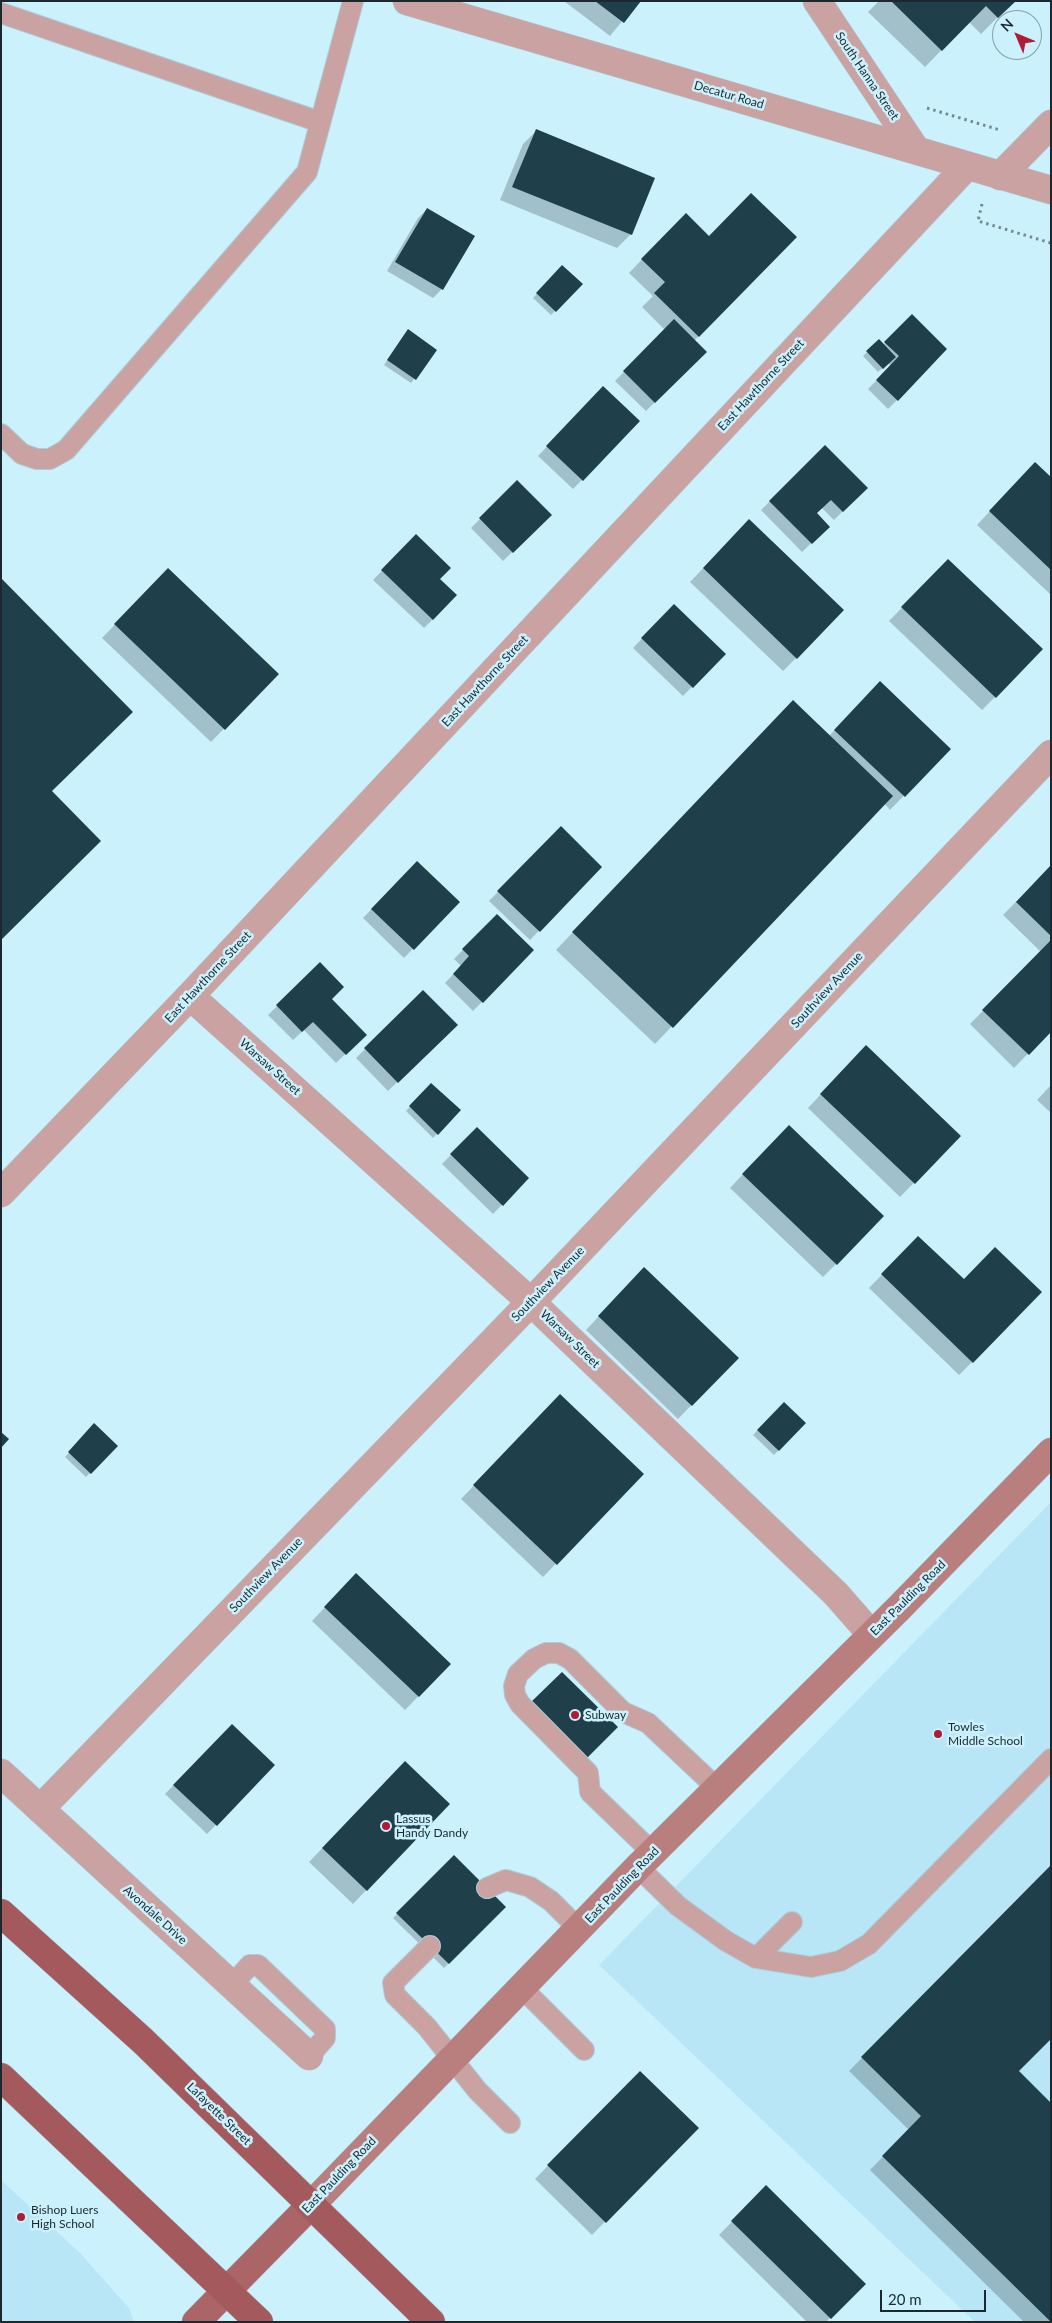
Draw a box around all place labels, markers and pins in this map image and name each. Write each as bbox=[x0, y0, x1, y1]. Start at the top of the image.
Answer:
place label: Subway bbox=[585, 1708, 626, 1722]
marker: Subway bbox=[569, 1709, 581, 1721]
place label: Towles Middle School bbox=[948, 1720, 1023, 1748]
marker: Towles Middle School bbox=[932, 1728, 944, 1740]
place label: Lassus Handy Dandy bbox=[396, 1812, 468, 1840]
marker: Lassus Handy Dandy bbox=[380, 1820, 392, 1832]
place label: Bishop Luers High School bbox=[31, 2203, 98, 2231]
marker: Bishop Luers High School bbox=[15, 2211, 27, 2223]

